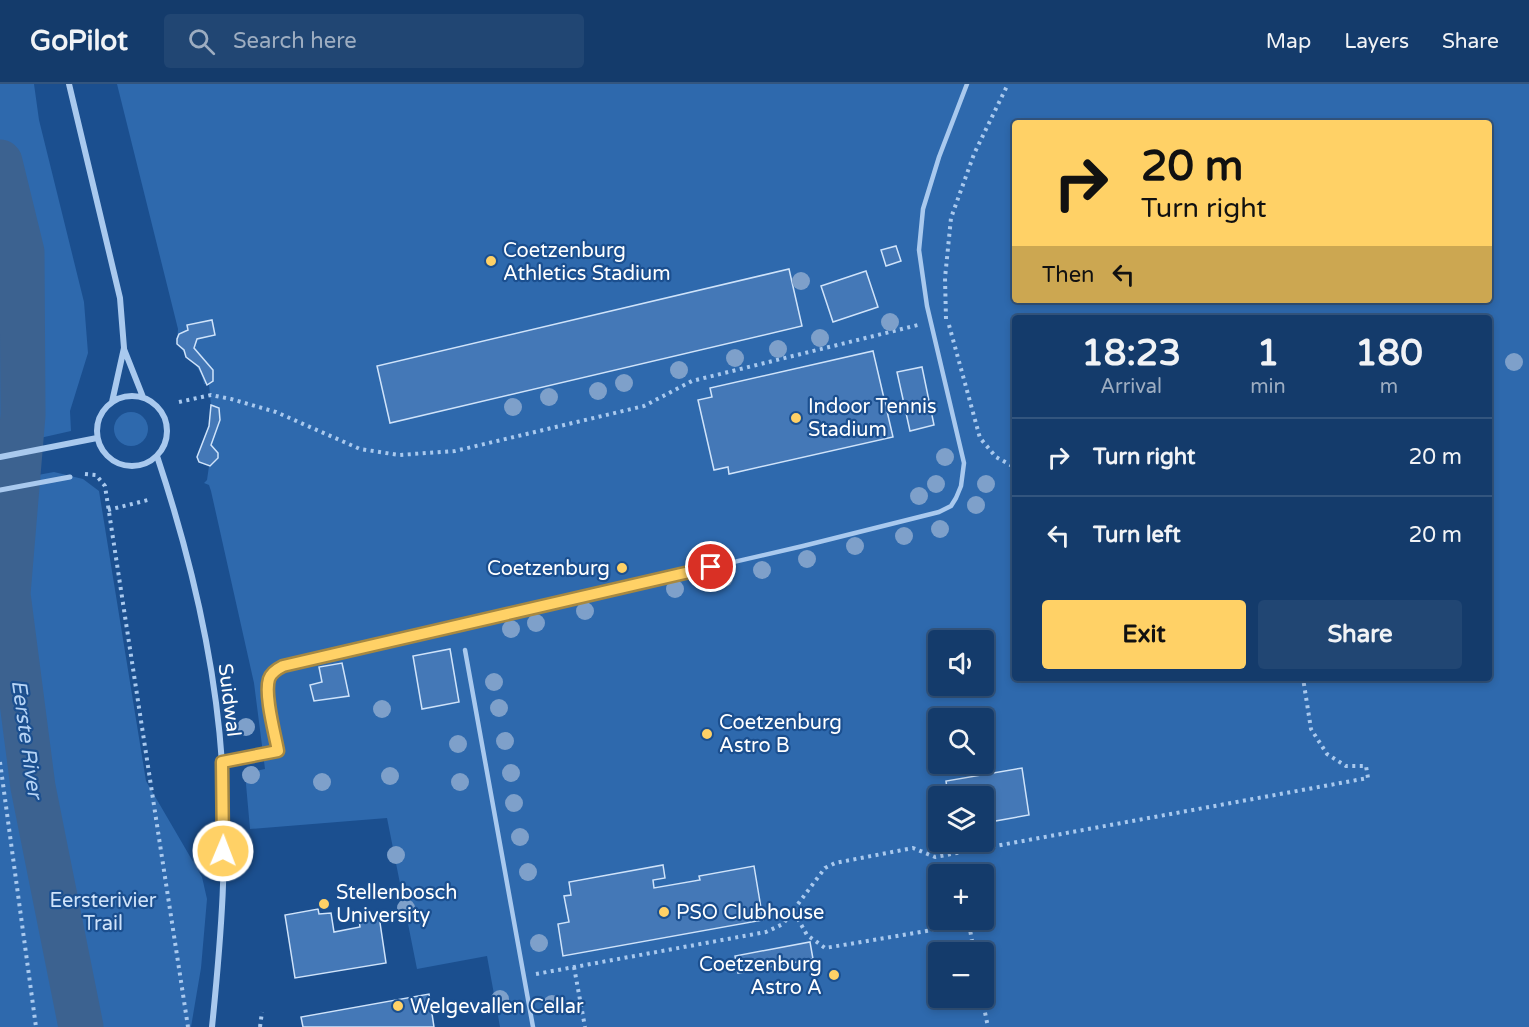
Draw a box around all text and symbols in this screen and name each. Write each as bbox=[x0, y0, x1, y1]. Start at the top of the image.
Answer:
search box bbox=[164, 14, 584, 68]
text: GoPilot bbox=[30, 24, 128, 58]
icon: search bbox=[185, 25, 218, 58]
text: Search here bbox=[233, 28, 357, 54]
text: Map bbox=[1266, 29, 1311, 54]
text: Layers bbox=[1344, 29, 1409, 54]
text: Share bbox=[1442, 29, 1499, 54]
text: 20 m bbox=[1141, 141, 1243, 192]
icon: right bbox=[1042, 144, 1120, 222]
text: Turn right bbox=[1141, 192, 1267, 225]
place label: Coetzenburg Athletics Stadium bbox=[503, 239, 671, 286]
marker: Coetzenburg Athletics Stadium bbox=[484, 254, 498, 268]
icon: left bbox=[1107, 258, 1140, 291]
text: Then bbox=[1042, 262, 1095, 288]
text: 18:23 bbox=[1081, 332, 1181, 375]
text: 1 bbox=[1257, 332, 1279, 375]
text: 180 bbox=[1355, 332, 1423, 375]
text: Arrival bbox=[1100, 375, 1162, 399]
text: min bbox=[1250, 375, 1286, 399]
text: m bbox=[1380, 375, 1398, 399]
place label: Indoor Tennis Stadium bbox=[808, 395, 937, 442]
marker: Indoor Tennis Stadium bbox=[789, 411, 803, 425]
icon: right bbox=[1042, 441, 1075, 474]
text: Turn right bbox=[1093, 444, 1195, 470]
text: 20 m bbox=[1408, 444, 1462, 470]
icon: left bbox=[1042, 519, 1075, 552]
text: Turn left bbox=[1093, 522, 1181, 548]
text: 20 m bbox=[1408, 522, 1462, 548]
pin bbox=[685, 541, 736, 592]
icon: arrive bbox=[694, 550, 727, 583]
place label: Coetzenburg bbox=[487, 557, 610, 581]
marker: Coetzenburg bbox=[615, 561, 629, 575]
button: Exit bbox=[1042, 600, 1246, 669]
button: Share bbox=[1258, 600, 1462, 669]
map controls bbox=[928, 630, 994, 1008]
button: sound bbox=[928, 630, 994, 696]
street label: Suidwal bbox=[213, 662, 245, 738]
water label: Eerste River bbox=[6, 678, 48, 803]
button: search bbox=[928, 708, 994, 774]
place label: Coetzenburg Astro B bbox=[719, 711, 842, 758]
marker: Coetzenburg Astro B bbox=[700, 727, 714, 741]
button: layers bbox=[928, 786, 994, 852]
position arrow bbox=[191, 819, 255, 883]
button: + bbox=[928, 864, 994, 930]
place label: Stellenbosch University bbox=[336, 881, 457, 928]
park label: Eersterivier Trail bbox=[50, 889, 157, 936]
marker: Stellenbosch University bbox=[317, 897, 331, 911]
place label: PSO Clubhouse bbox=[676, 901, 824, 925]
marker: PSO Clubhouse bbox=[657, 905, 671, 919]
button: − bbox=[928, 942, 994, 1008]
place label: Coetzenburg Astro A bbox=[699, 953, 822, 1000]
marker: Coetzenburg Astro A bbox=[827, 968, 841, 982]
place label: Welgevallen Cellar bbox=[410, 995, 584, 1019]
marker: Welgevallen Cellar bbox=[391, 999, 405, 1013]

